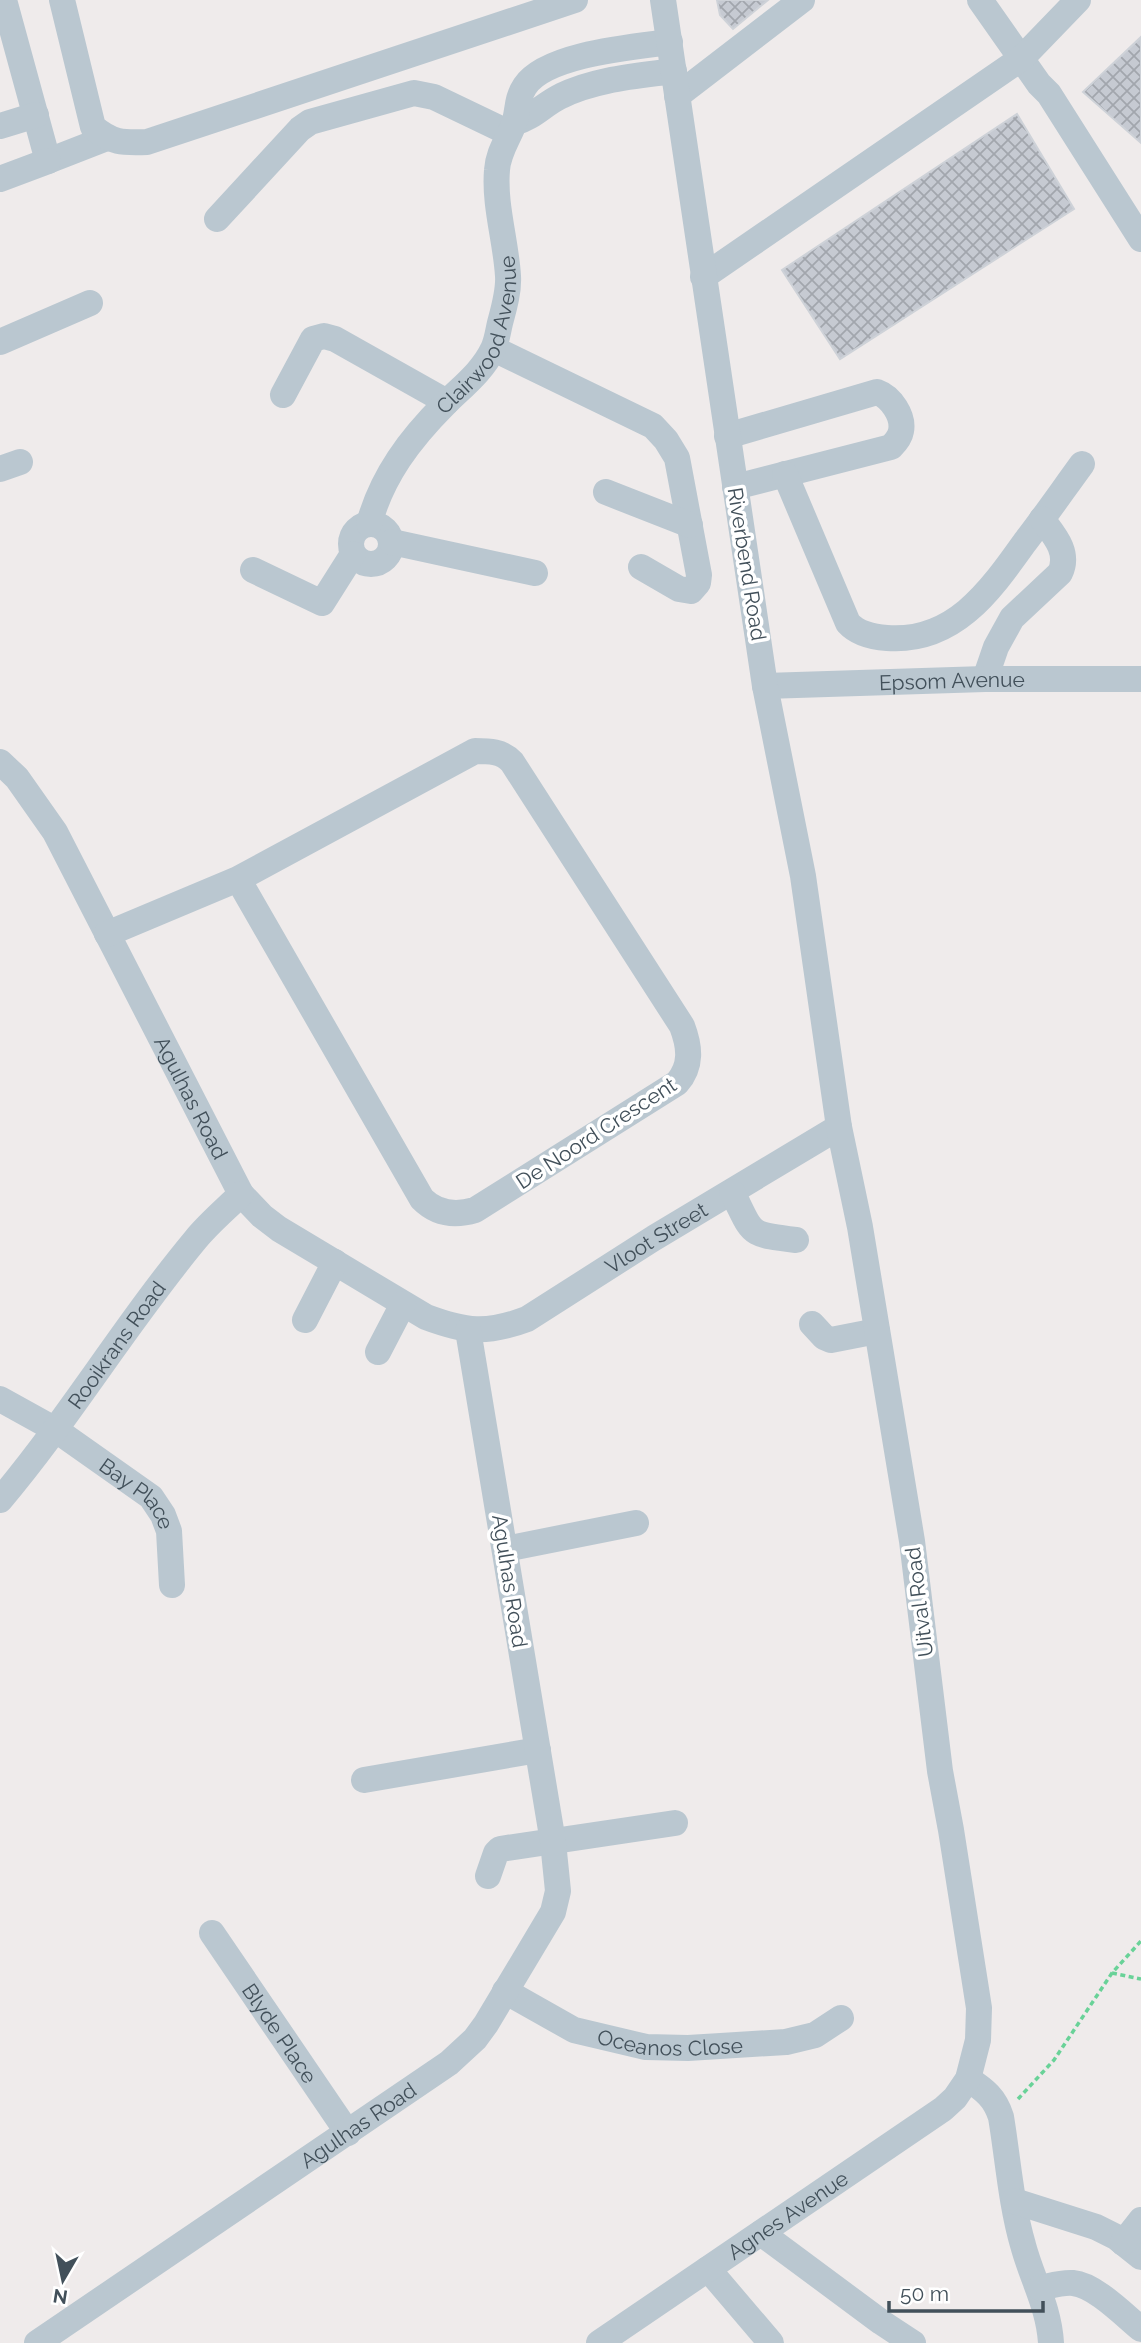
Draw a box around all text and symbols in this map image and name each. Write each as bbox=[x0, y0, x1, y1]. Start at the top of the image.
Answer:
street label: Clairwood Avenue bbox=[430, 254, 521, 419]
street label: Riverbend Road bbox=[723, 485, 771, 643]
street label: Epsom Avenue bbox=[879, 666, 1025, 695]
street label: Agulhas Road bbox=[150, 1032, 233, 1163]
street label: De Noord Crescent bbox=[511, 1072, 681, 1194]
street label: Vloot Street bbox=[600, 1197, 712, 1279]
street label: Rooikrans Road bbox=[62, 1276, 171, 1413]
street label: Bay Place bbox=[95, 1452, 180, 1532]
street label: Agulhas Road bbox=[487, 1513, 533, 1649]
street label: Uitval Road bbox=[900, 1546, 938, 1658]
street label: Blyde Place bbox=[237, 1978, 323, 2088]
street label: Oceanos Close bbox=[595, 2023, 744, 2060]
street label: Agulhas Road bbox=[295, 2077, 421, 2173]
street label: Agnes Avenue bbox=[723, 2165, 852, 2264]
north arrow bbox=[28, 2245, 98, 2315]
scale bar bbox=[889, 2270, 1043, 2314]
text: 50 m bbox=[900, 2281, 949, 2306]
text: N bbox=[51, 2285, 69, 2309]

